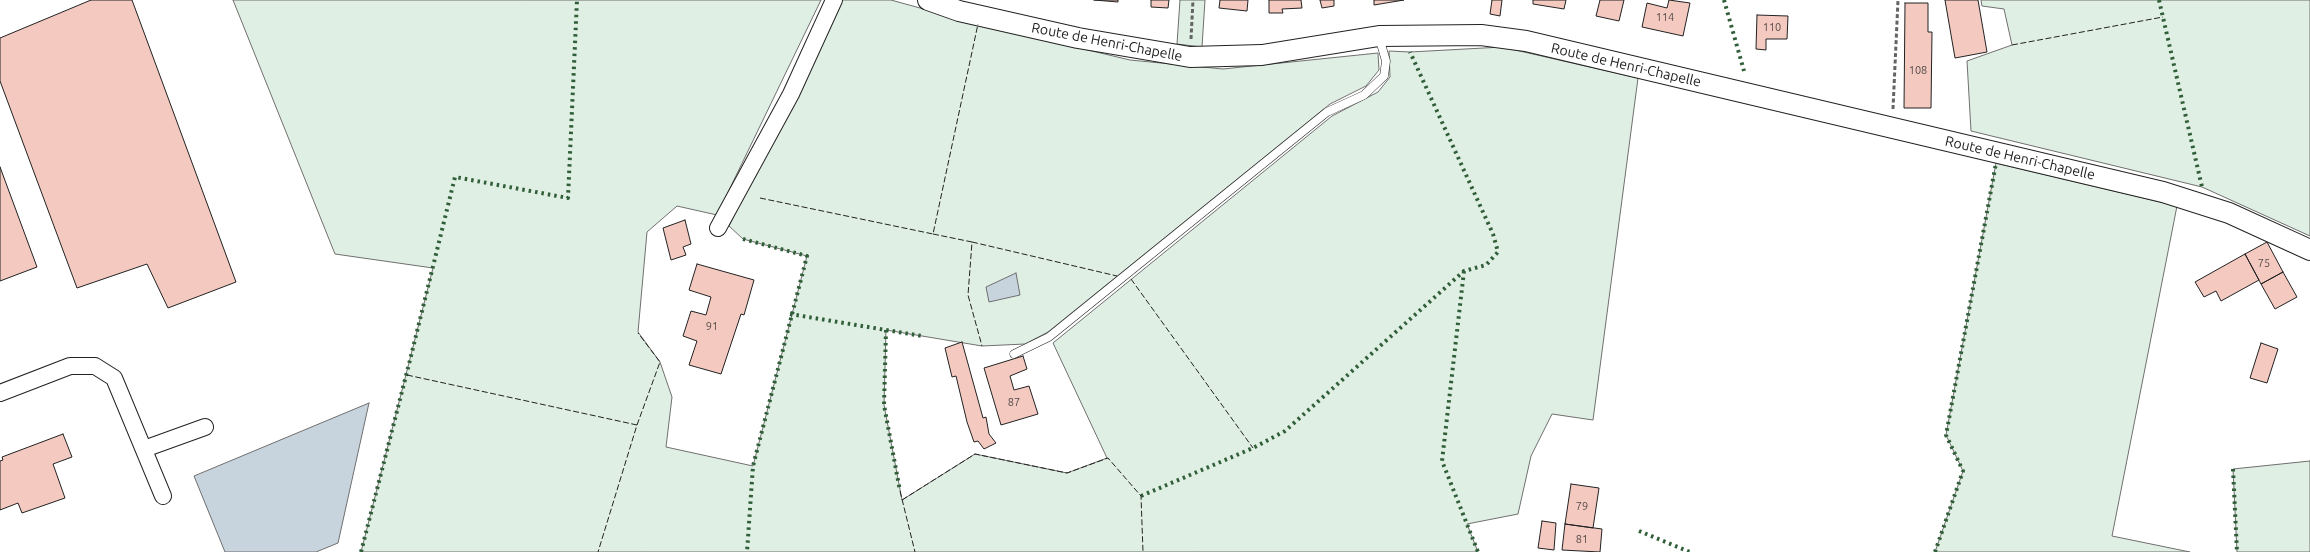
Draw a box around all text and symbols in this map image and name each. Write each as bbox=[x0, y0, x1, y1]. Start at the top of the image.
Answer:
house number: 114 bbox=[1656, 10, 1674, 24]
street label: Route de Henri-Chapelle bbox=[1030, 19, 1184, 65]
house number: 110 bbox=[1763, 20, 1781, 34]
street label: Route de Henri-Chapelle bbox=[1549, 40, 1703, 90]
house number: 108 bbox=[1909, 63, 1927, 77]
street label: Route de Henri-Chapelle bbox=[1943, 133, 2097, 183]
house number: 75 bbox=[2258, 256, 2270, 270]
house number: 91 bbox=[706, 319, 718, 333]
house number: 87 bbox=[1008, 395, 1020, 409]
house number: 79 bbox=[1576, 499, 1588, 513]
house number: 81 bbox=[1576, 532, 1588, 546]

